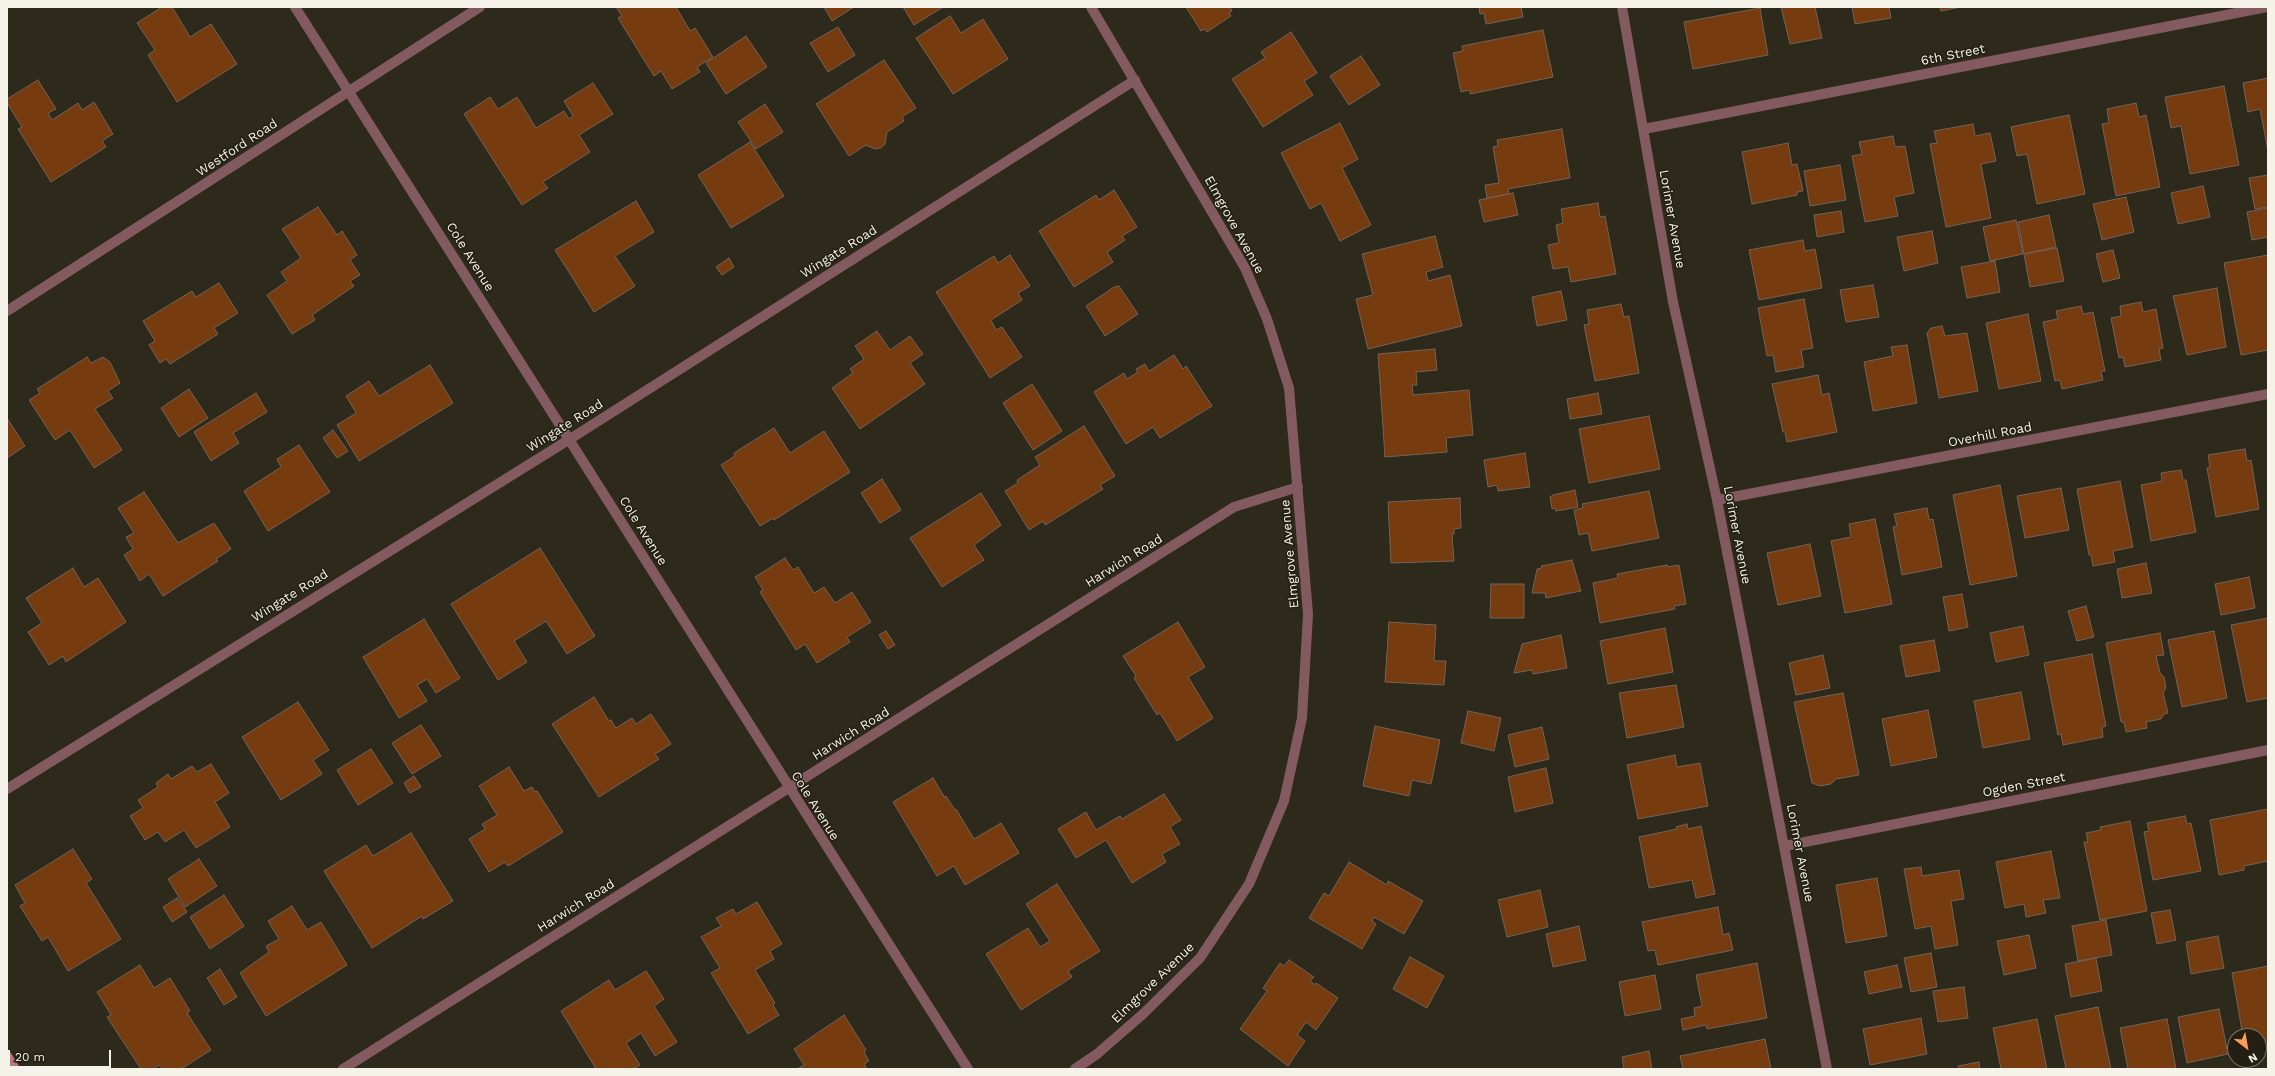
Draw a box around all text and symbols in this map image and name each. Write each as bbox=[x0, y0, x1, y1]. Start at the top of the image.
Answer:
street label: 6th Street bbox=[1920, 41, 1986, 69]
street label: Westford Road bbox=[193, 116, 281, 180]
street label: Lorimer Avenue bbox=[1656, 169, 1688, 269]
street label: Elmgrove Avenue bbox=[1201, 173, 1267, 277]
street label: Cole Avenue bbox=[443, 220, 497, 294]
street label: Wingate Road bbox=[798, 222, 880, 282]
street label: Wingate Road bbox=[524, 396, 606, 456]
street label: Overhill Road bbox=[1947, 419, 2033, 451]
street label: Lorimer Avenue bbox=[1720, 485, 1754, 585]
street label: Cole Avenue bbox=[616, 494, 670, 568]
street label: Elmgrove Avenue bbox=[1277, 499, 1303, 609]
street label: Harwich Road bbox=[1083, 531, 1165, 591]
street label: Wingate Road bbox=[249, 566, 331, 626]
street label: Harwich Road bbox=[810, 704, 892, 764]
street label: Cole Avenue bbox=[788, 769, 842, 843]
street label: Ogden Street bbox=[1981, 769, 2067, 801]
street label: Lorimer Avenue bbox=[1783, 803, 1817, 903]
street label: Harwich Road bbox=[535, 876, 617, 936]
street label: Elmgrove Avenue bbox=[1108, 939, 1198, 1027]
north arrow bbox=[2227, 1028, 2267, 1068]
scale bar bbox=[10, 1042, 113, 1068]
text: 20 m bbox=[15, 1050, 45, 1064]
text: N bbox=[2246, 1050, 2260, 1066]

